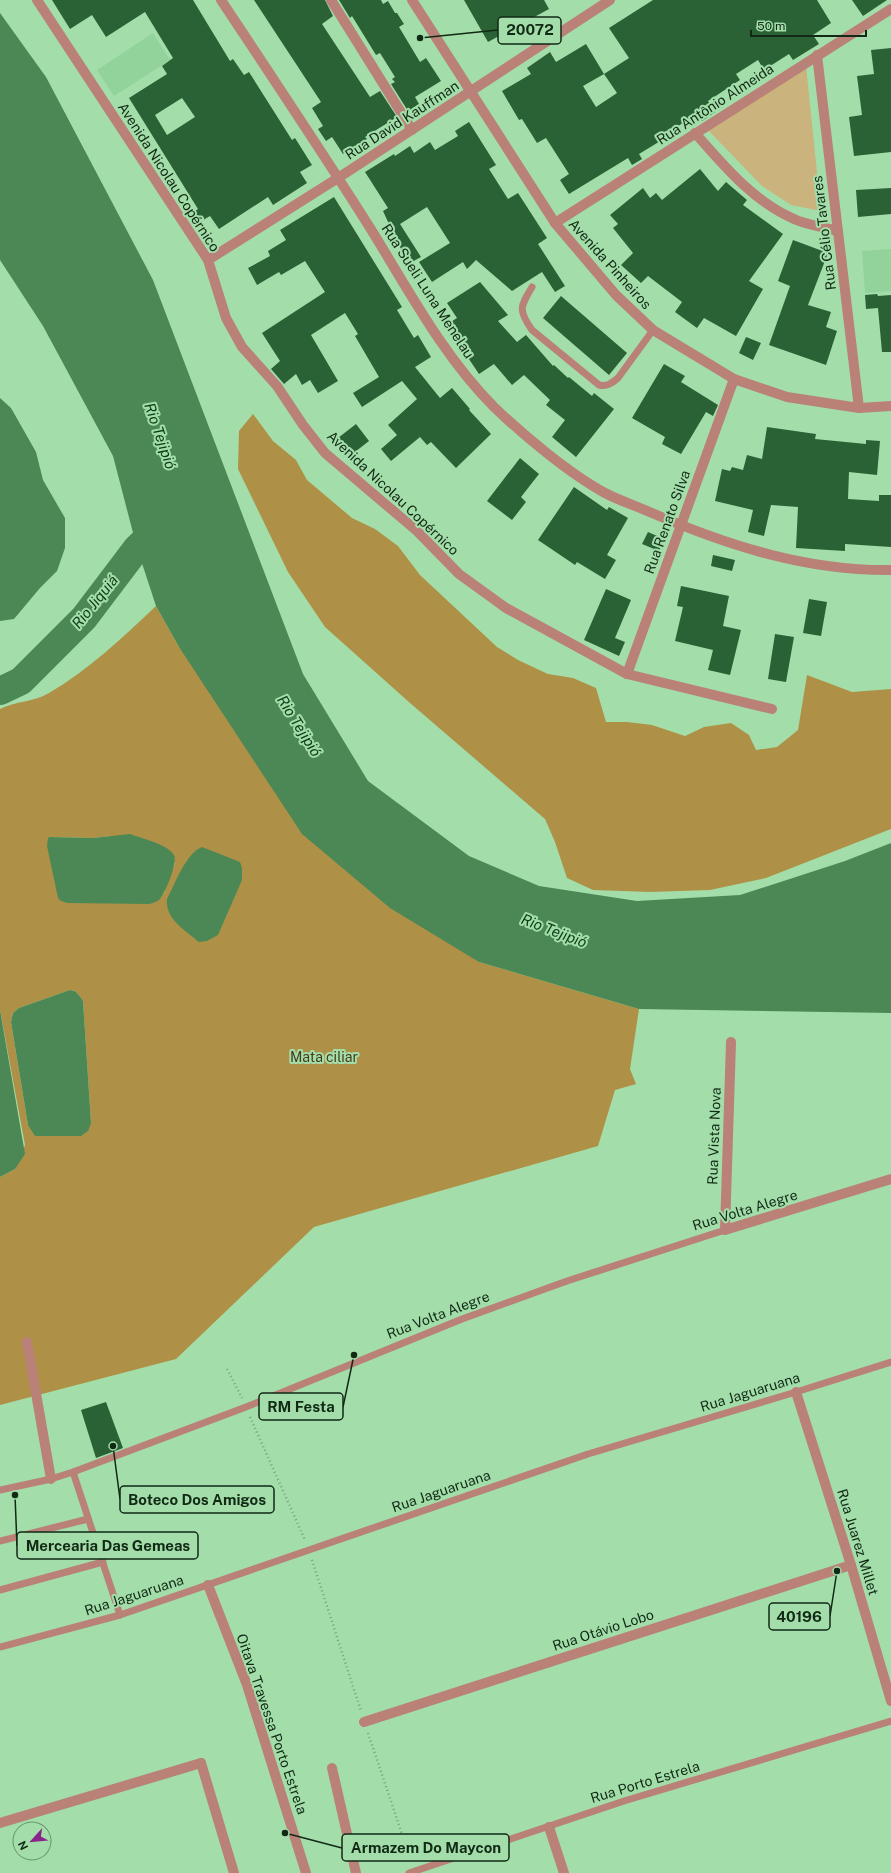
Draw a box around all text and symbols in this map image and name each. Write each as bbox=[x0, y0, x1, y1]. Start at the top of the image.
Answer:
scale bar bbox=[751, 12, 866, 38]
callout: 20072 bbox=[498, 17, 561, 44]
text: 50 m bbox=[757, 19, 785, 33]
text: 20072 bbox=[506, 21, 554, 38]
street label: Rua Antônio Almeida bbox=[654, 60, 776, 148]
street label: Rua David Kauffman bbox=[342, 77, 462, 163]
street label: Avenida Nicolau Copérnico bbox=[115, 100, 223, 254]
street label: Rua Célio Tavares bbox=[809, 175, 839, 291]
street label: Avenida Pinheiros bbox=[565, 216, 655, 312]
street label: Rua Sueli Luna Menelau bbox=[379, 221, 477, 361]
water label: Rio Tejipió bbox=[141, 401, 180, 471]
street label: Avenida Nicolau Copérnico bbox=[324, 428, 462, 558]
street label: Rua Renato Silva bbox=[641, 468, 693, 576]
water label: Rio Jiquiá bbox=[68, 572, 121, 632]
water label: Rio Tejipió bbox=[274, 692, 325, 759]
water label: Rio Tejipió bbox=[519, 910, 589, 951]
park label: Mata ciliar bbox=[290, 1049, 358, 1065]
street label: Rua Vista Nova bbox=[704, 1087, 724, 1185]
street label: Rua Volta Alegre bbox=[691, 1186, 800, 1234]
street label: Rua Volta Alegre bbox=[384, 1288, 492, 1342]
street label: Rua Jaguaruana bbox=[698, 1369, 802, 1415]
callout: RM Festa bbox=[259, 1393, 343, 1420]
text: RM Festa bbox=[267, 1398, 335, 1415]
street label: Rua Jaguaruana bbox=[390, 1467, 492, 1515]
callout: Boteco Dos Amigos bbox=[120, 1486, 274, 1513]
street label: Rua Juarez Millet bbox=[834, 1487, 882, 1597]
text: Boteco Dos Amigos bbox=[128, 1491, 266, 1508]
callout: Mercearia Das Gemeas bbox=[17, 1532, 198, 1559]
text: Mercearia Das Gemeas bbox=[26, 1537, 190, 1554]
street label: Rua Jaguaruana bbox=[82, 1571, 186, 1619]
callout: 40196 bbox=[769, 1603, 830, 1630]
street label: Rua Otávio Lobo bbox=[550, 1606, 656, 1654]
text: 40196 bbox=[776, 1608, 822, 1625]
street label: Oitava Travessa Porto Estrela bbox=[234, 1632, 310, 1816]
street label: Rua Porto Estrela bbox=[589, 1758, 701, 1806]
north arrow bbox=[12, 1821, 52, 1861]
callout: Armazem Do Maycon bbox=[342, 1834, 509, 1861]
text: N bbox=[16, 1839, 30, 1852]
text: Armazem Do Maycon bbox=[351, 1839, 501, 1856]

